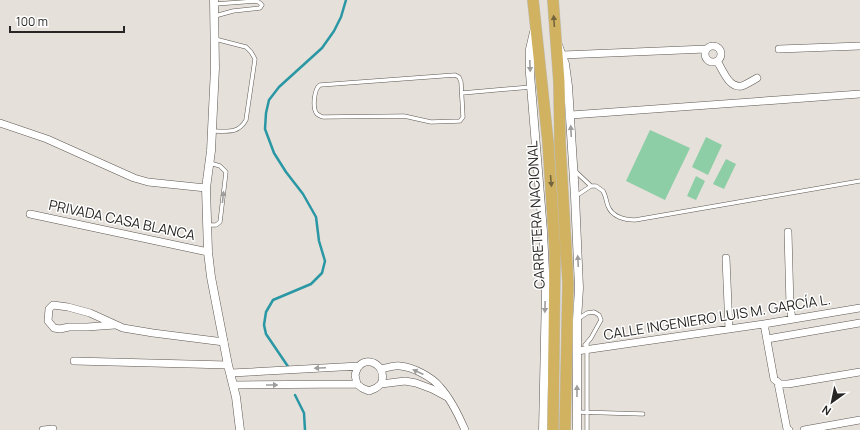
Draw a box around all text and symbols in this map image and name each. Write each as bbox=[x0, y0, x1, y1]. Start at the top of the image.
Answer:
scale bar bbox=[10, 8, 124, 34]
text: 100 m bbox=[16, 13, 48, 30]
one-way arrow bbox=[551, 15, 558, 27]
one-way arrow bbox=[527, 60, 533, 73]
one-way arrow bbox=[568, 125, 575, 137]
street label: CARRETERA NACIONAL bbox=[522, 140, 549, 290]
one-way arrow bbox=[547, 175, 554, 187]
one-way arrow bbox=[220, 191, 226, 203]
street label: PRIVADA CASA BLANCA bbox=[47, 195, 197, 244]
one-way arrow bbox=[575, 255, 582, 267]
street label: CALLE INGENIERO LUIS M. GARCÍA L. bbox=[602, 289, 832, 344]
one-way arrow bbox=[542, 301, 548, 314]
one-way arrow bbox=[313, 365, 326, 371]
one-way arrow bbox=[412, 369, 424, 376]
one-way arrow bbox=[266, 382, 279, 388]
north arrow bbox=[812, 382, 852, 422]
one-way arrow bbox=[574, 384, 580, 397]
text: N bbox=[819, 402, 834, 419]

